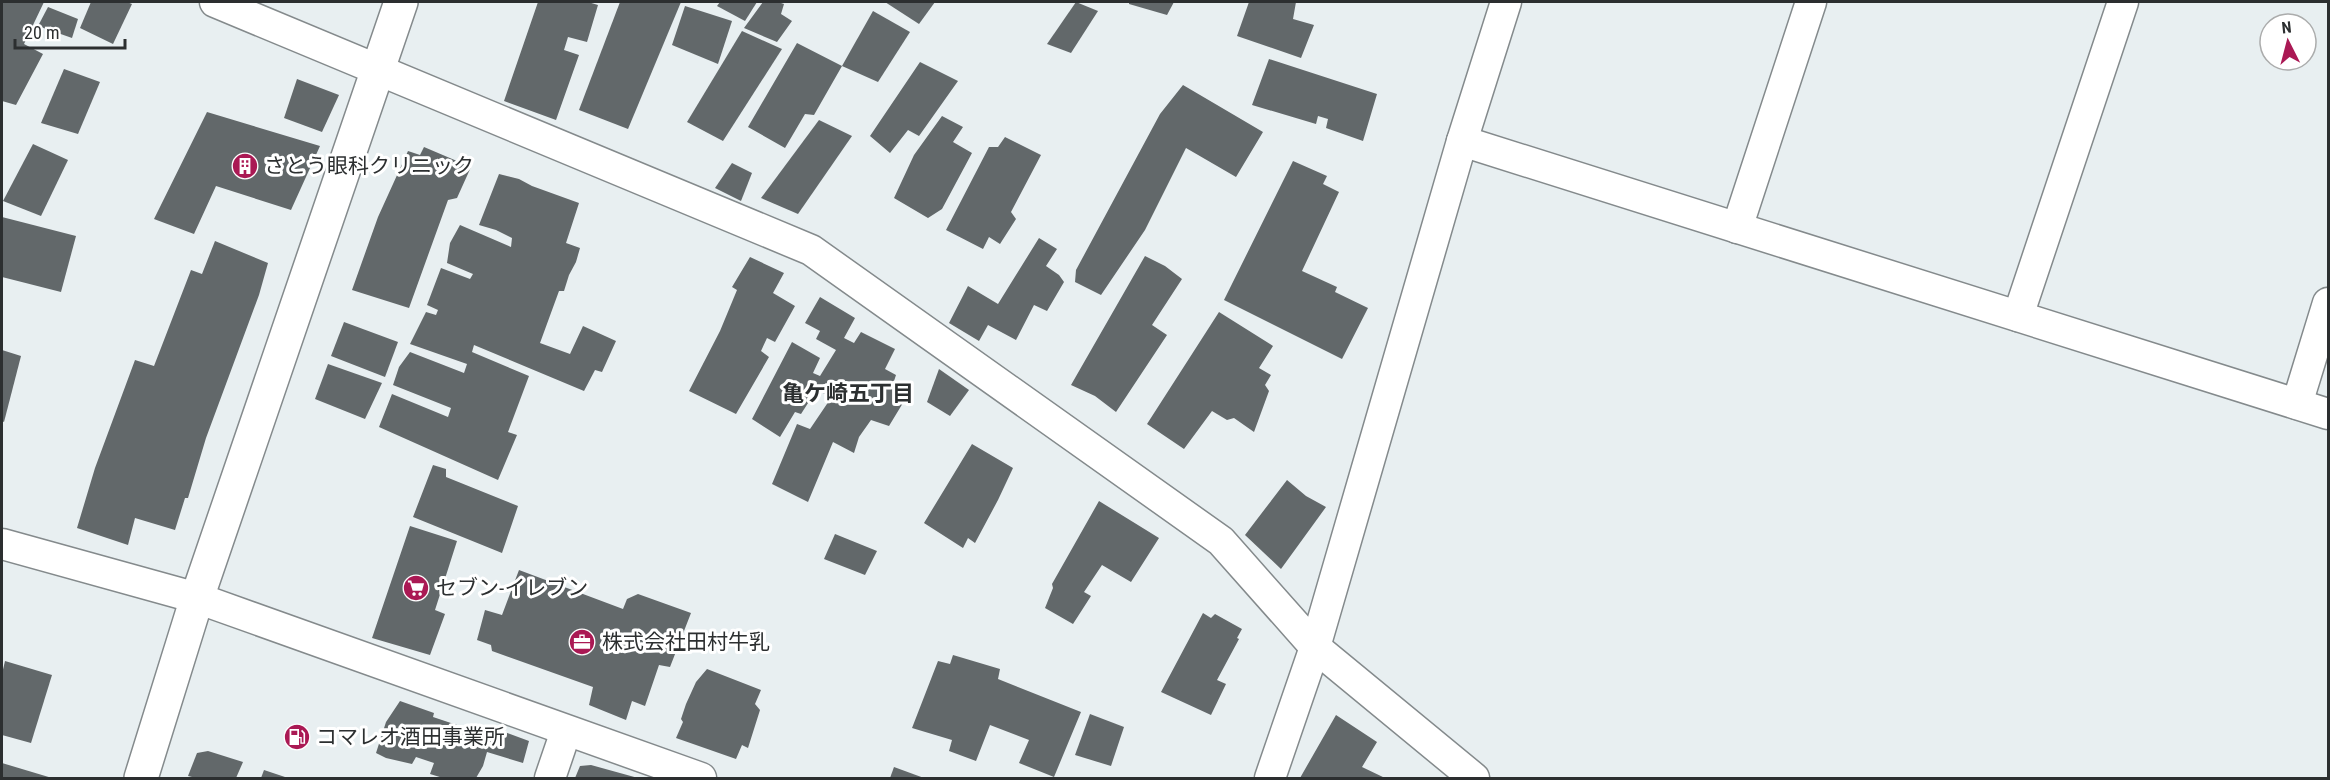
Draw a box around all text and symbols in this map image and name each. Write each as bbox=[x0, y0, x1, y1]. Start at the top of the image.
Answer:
scale bar bbox=[15, 12, 124, 50]
north arrow bbox=[2258, 12, 2318, 72]
text: N bbox=[2281, 18, 2292, 38]
text: 20 m bbox=[24, 22, 59, 43]
building icon: さとう眼科クリニック bbox=[230, 151, 260, 181]
place label: さとう眼科クリニック bbox=[264, 154, 474, 178]
district label: 亀ケ崎五丁目 bbox=[782, 381, 914, 406]
supermarket icon: セブン-イレブン bbox=[401, 573, 431, 603]
place label: セブン-イレブン bbox=[436, 576, 588, 600]
office icon: 株式会社田村牛乳 bbox=[567, 627, 597, 657]
place label: 株式会社田村牛乳 bbox=[602, 630, 770, 654]
fuel station icon: コマレオ酒田事業所 bbox=[282, 722, 312, 752]
place label: コマレオ酒田事業所 bbox=[316, 725, 505, 749]

